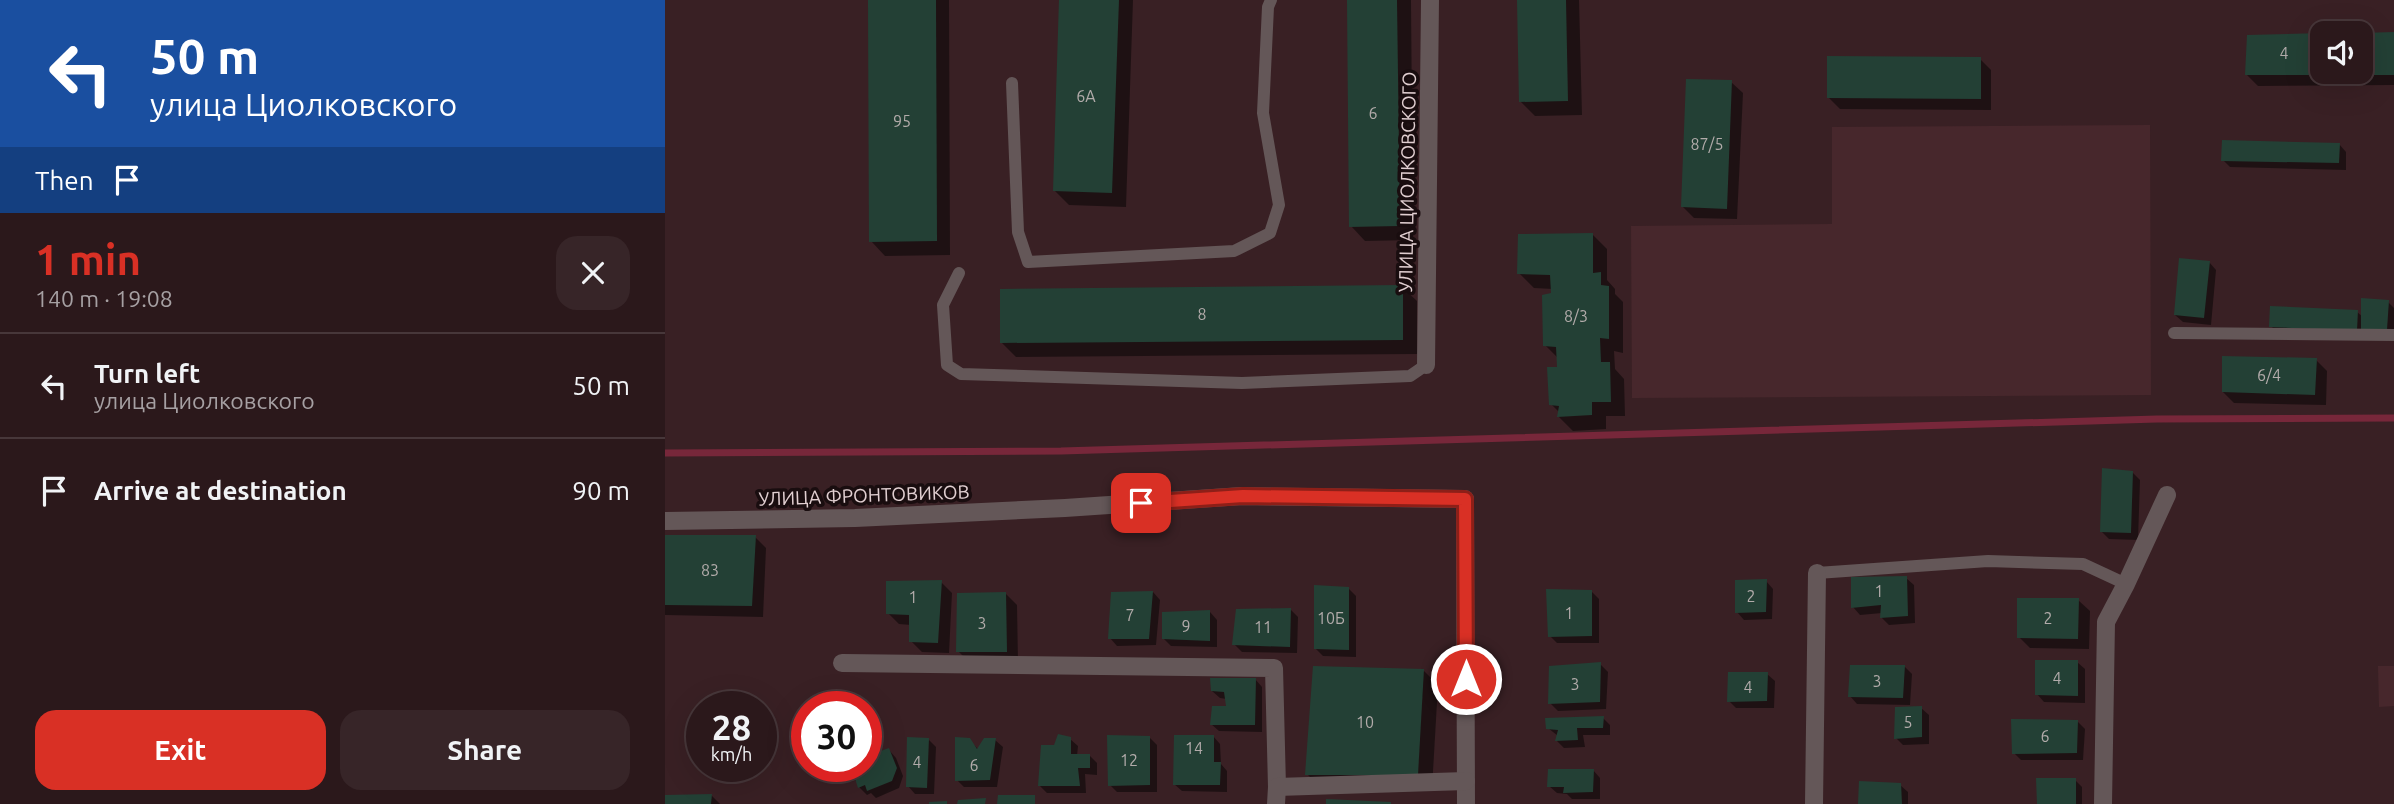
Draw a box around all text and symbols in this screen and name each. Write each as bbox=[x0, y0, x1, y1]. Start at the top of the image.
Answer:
map controls bbox=[2310, 21, 2373, 84]
button: sound bbox=[2310, 21, 2373, 84]
icon: left bbox=[35, 28, 126, 119]
text: 50 m bbox=[150, 28, 259, 83]
house number: 4 bbox=[2279, 44, 2289, 62]
street label: УЛИЦА ЦИОЛКОВСКОГО bbox=[1394, 71, 1420, 293]
text: улица Циолковского bbox=[150, 86, 457, 122]
house number: 6А bbox=[1076, 87, 1096, 105]
house number: 6 bbox=[1368, 104, 1378, 122]
house number: 95 bbox=[893, 112, 911, 130]
house number: 87/5 bbox=[1691, 135, 1723, 153]
icon: arrive bbox=[108, 161, 146, 199]
text: Then bbox=[35, 166, 94, 195]
text: 1 min bbox=[35, 236, 141, 283]
button: close bbox=[556, 236, 630, 310]
text: 140 m · 19:08 bbox=[35, 286, 173, 311]
house number: 8 bbox=[1197, 305, 1207, 323]
house number: 8/3 bbox=[1564, 307, 1588, 325]
text: Turn left bbox=[94, 359, 200, 388]
house number: 6/4 bbox=[2257, 366, 2281, 384]
icon: left bbox=[35, 367, 73, 405]
text: 50 m bbox=[572, 371, 630, 400]
text: улица Циолковского bbox=[94, 388, 315, 413]
icon: arrive bbox=[35, 472, 73, 510]
pin bbox=[1111, 473, 1171, 533]
text: Arrive at destination bbox=[94, 476, 347, 505]
text: 90 m bbox=[572, 476, 630, 505]
street label: УЛИЦА ФРОНТОВИКОВ bbox=[758, 480, 970, 510]
icon: arrive bbox=[1122, 484, 1160, 522]
house number: 83 bbox=[701, 561, 719, 579]
house number: 1 bbox=[1874, 582, 1884, 600]
house number: 2 bbox=[1746, 587, 1756, 605]
house number: 1 bbox=[908, 588, 918, 606]
house number: 1 bbox=[1564, 604, 1574, 622]
house number: 7 bbox=[1125, 606, 1135, 624]
house number: 10Б bbox=[1317, 609, 1345, 627]
house number: 2 bbox=[2043, 609, 2053, 627]
house number: 3 bbox=[977, 614, 987, 632]
house number: 9 bbox=[1181, 617, 1191, 635]
house number: 11 bbox=[1254, 618, 1272, 636]
position arrow bbox=[1429, 642, 1503, 716]
house number: 4 bbox=[2052, 669, 2062, 687]
house number: 3 bbox=[1872, 672, 1882, 690]
house number: 3 bbox=[1570, 675, 1580, 693]
house number: 4 bbox=[1743, 678, 1753, 696]
speed limit sign: 30 bbox=[791, 691, 882, 782]
text: 28 bbox=[712, 707, 751, 747]
button: Exit bbox=[35, 710, 326, 790]
button: Share bbox=[340, 710, 630, 790]
house number: 10 bbox=[1356, 713, 1374, 731]
house number: 5 bbox=[1903, 713, 1913, 731]
house number: 6 bbox=[2040, 727, 2050, 745]
house number: 14 bbox=[1185, 739, 1203, 757]
text: km/h bbox=[711, 744, 752, 764]
house number: 12 bbox=[1120, 751, 1138, 769]
house number: 4 bbox=[912, 753, 922, 771]
house number: 6 bbox=[969, 756, 979, 774]

